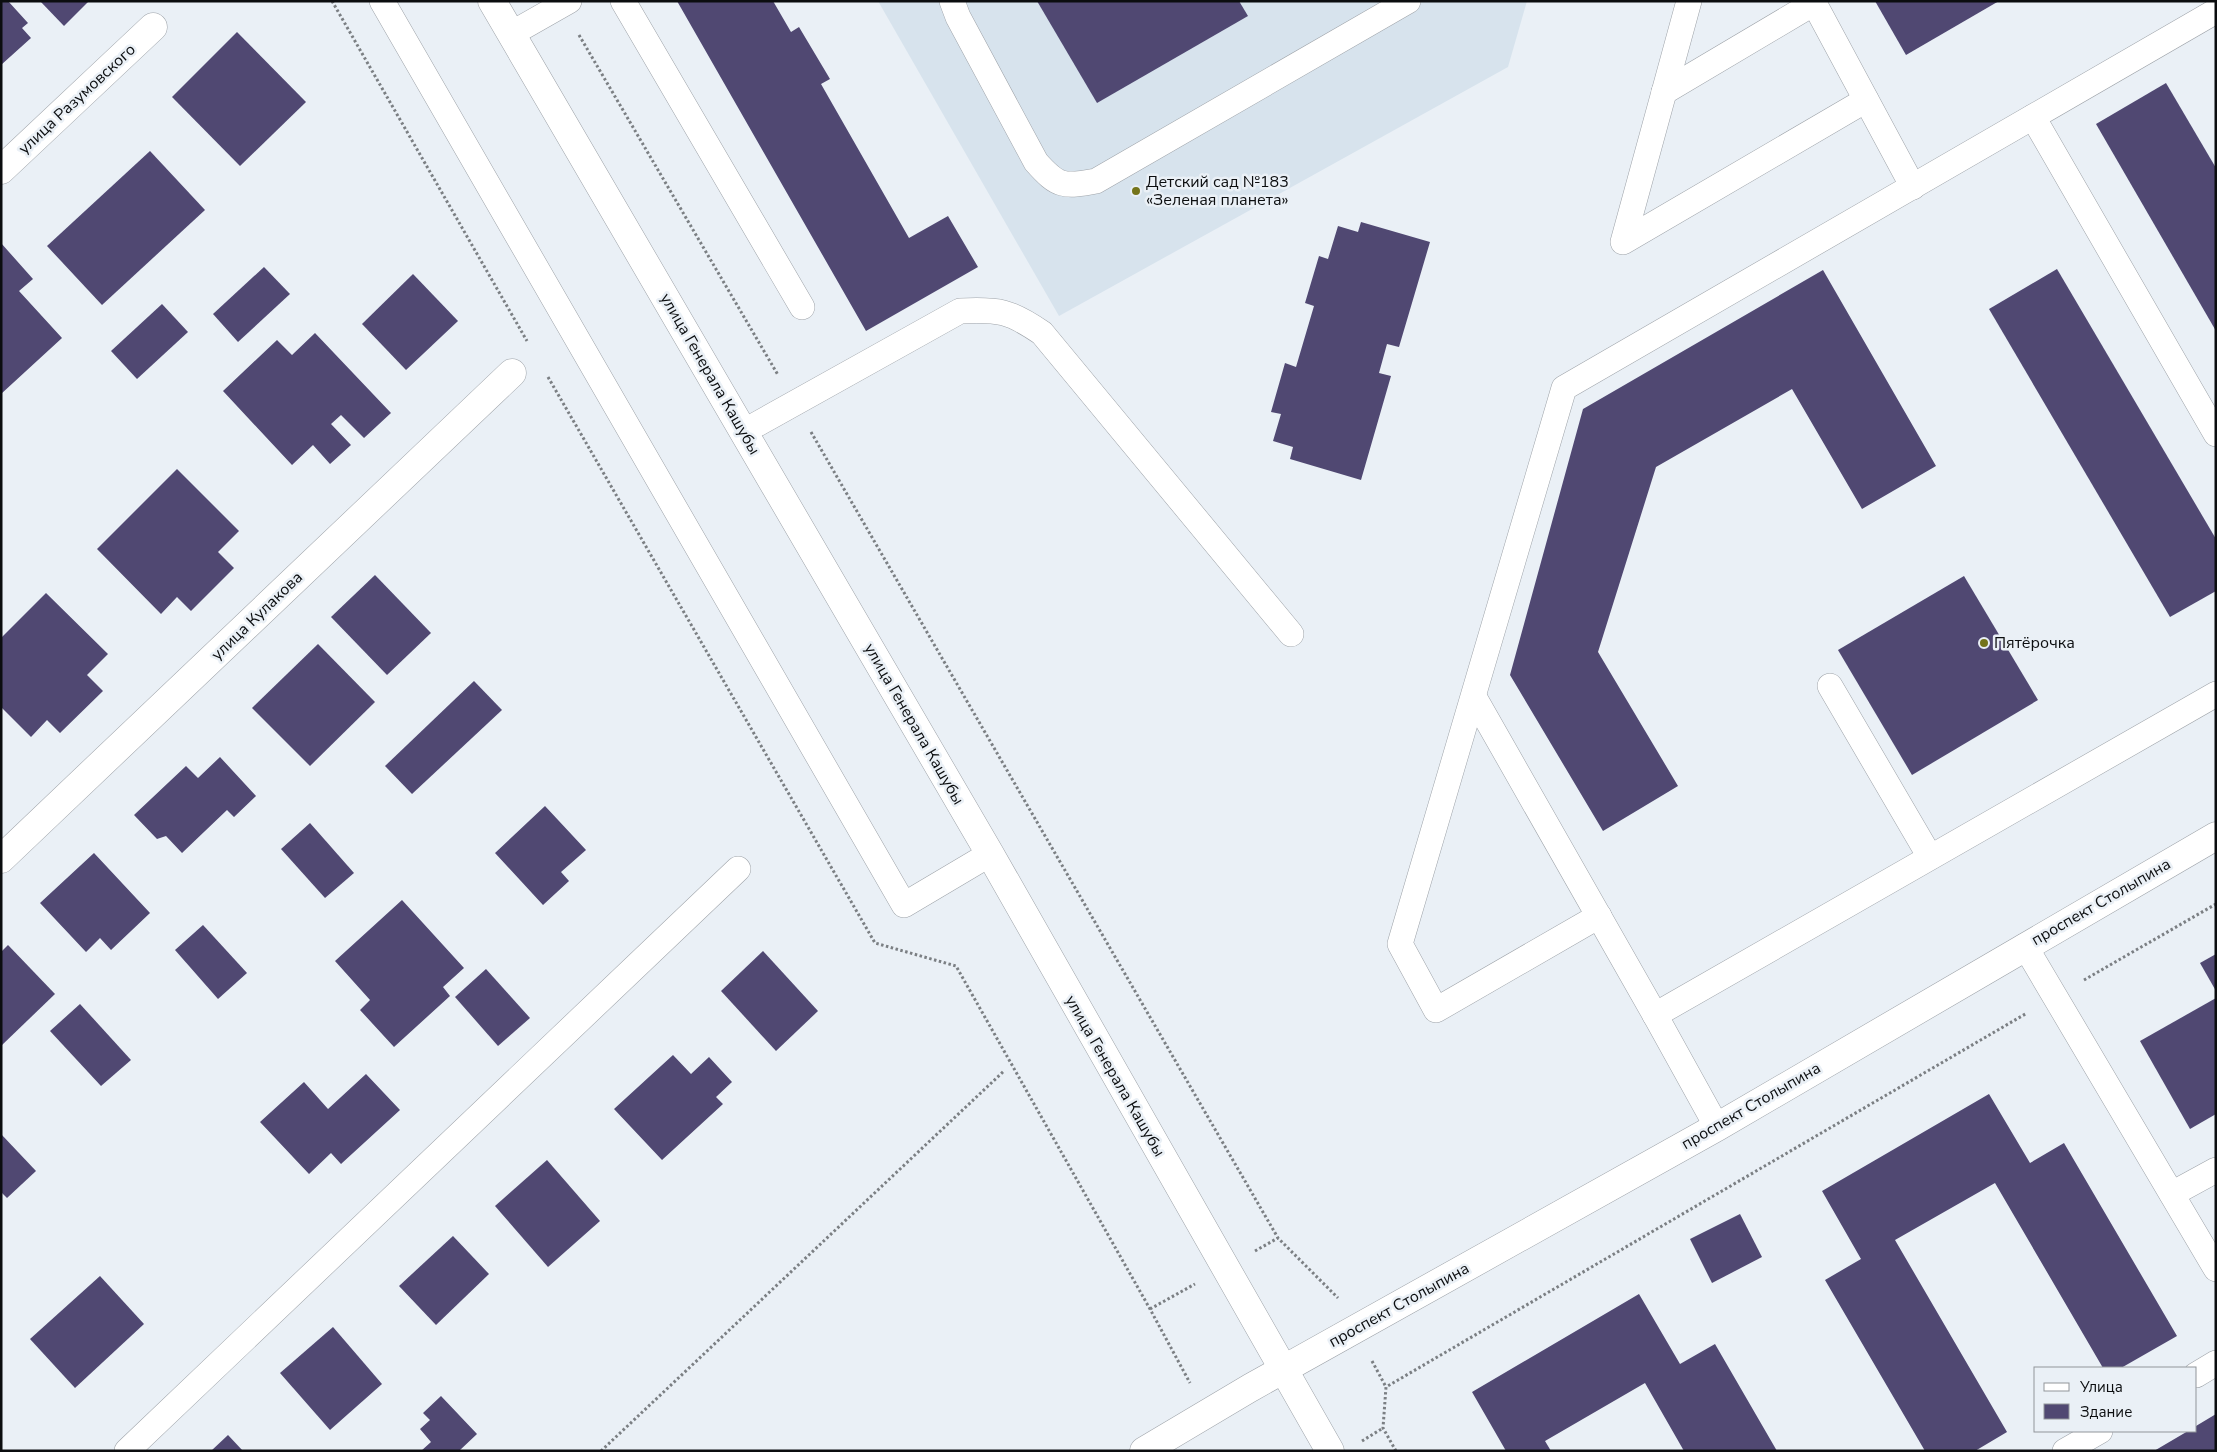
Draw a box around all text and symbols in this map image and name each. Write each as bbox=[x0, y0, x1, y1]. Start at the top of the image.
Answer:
street label: улица Разумовского bbox=[14, 39, 140, 159]
place label: Детский сад №183 «Зеленая планета» bbox=[1146, 171, 1289, 211]
marker: Детский сад №183 «Зеленая планета» bbox=[1130, 185, 1142, 197]
street label: улица Генерала Кашубы bbox=[655, 289, 765, 459]
street label: улица Кулакова bbox=[206, 567, 308, 665]
place label: Пятёрочка bbox=[1994, 632, 2075, 654]
marker: Пятёрочка bbox=[1978, 637, 1990, 649]
street label: улица Генерала Кашубы bbox=[859, 639, 969, 809]
street label: проспект Столыпина bbox=[2027, 853, 2175, 951]
street label: улица Генерала Кашубы bbox=[1060, 991, 1170, 1161]
street label: проспект Столыпина bbox=[1677, 1057, 1825, 1155]
street label: проспект Столыпина bbox=[1325, 1257, 1473, 1353]
legend bbox=[2034, 1367, 2197, 1432]
text: Улица bbox=[2079, 1377, 2123, 1397]
text: Здание bbox=[2080, 1402, 2132, 1422]

